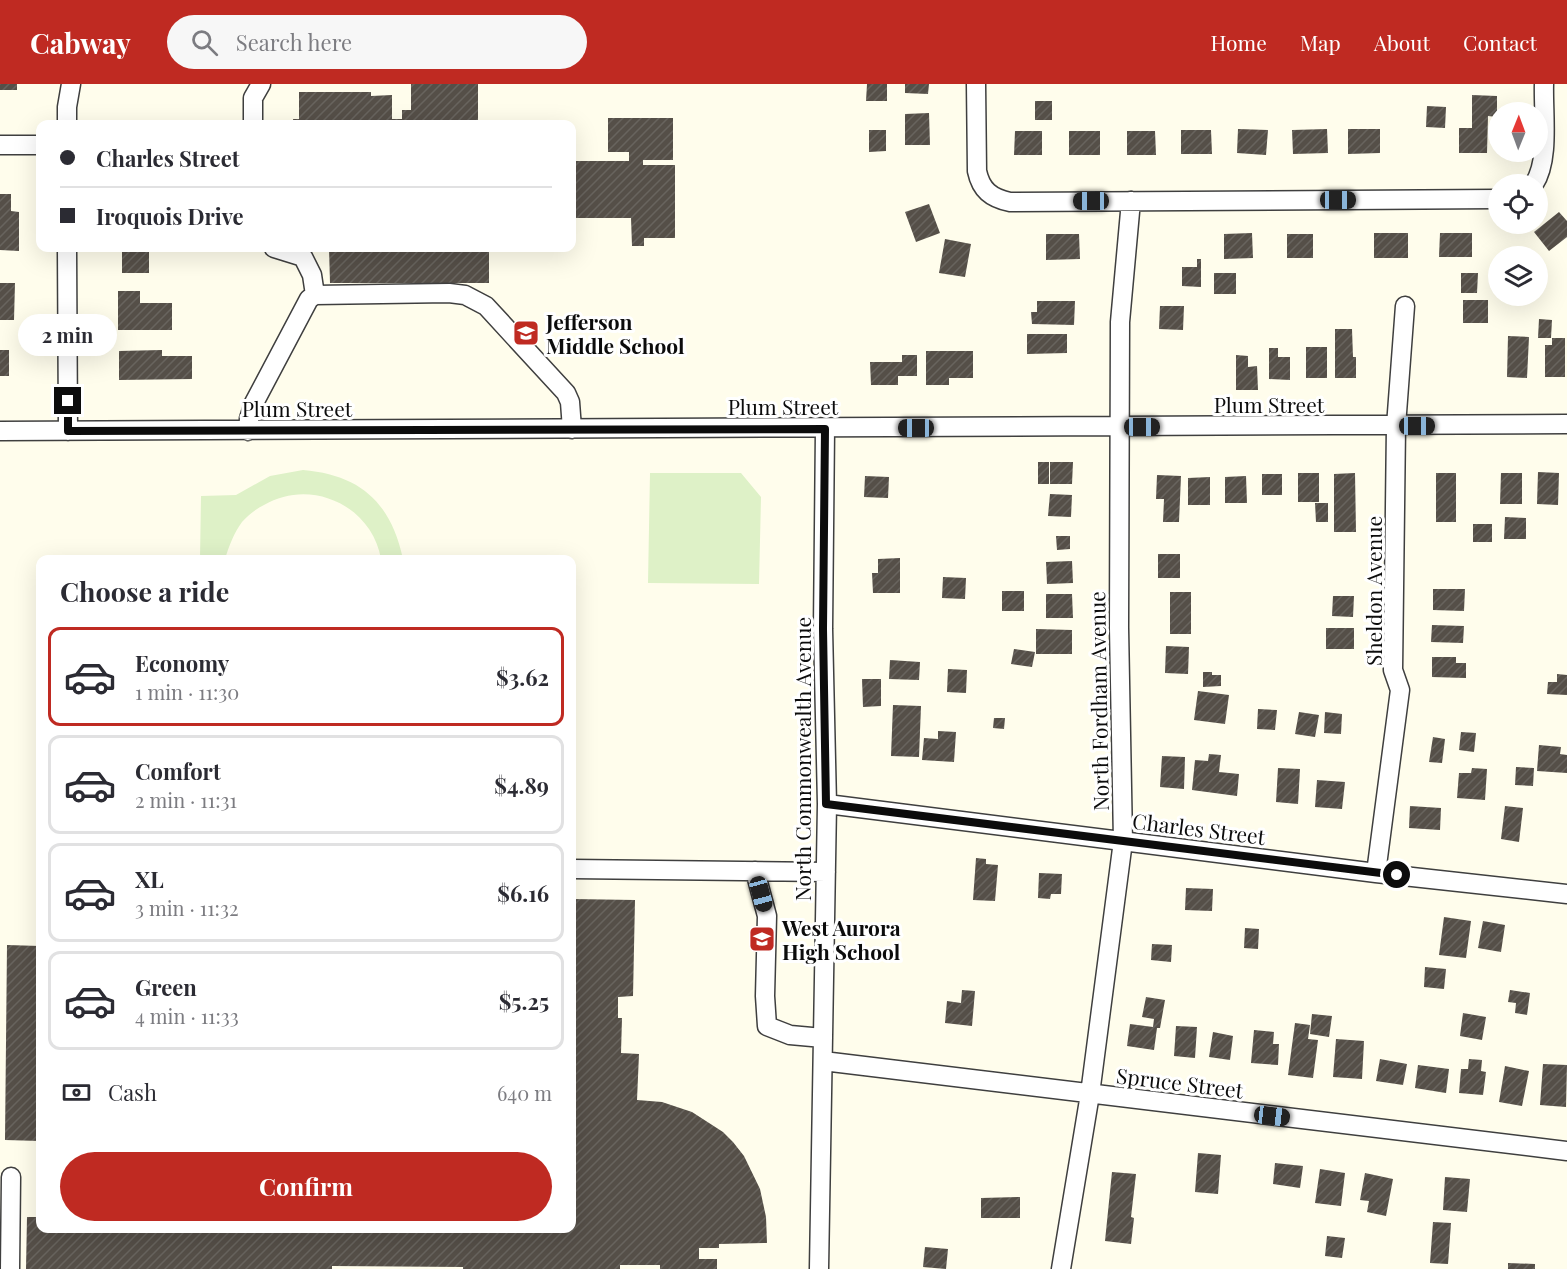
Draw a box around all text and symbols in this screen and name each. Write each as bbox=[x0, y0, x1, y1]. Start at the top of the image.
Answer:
search box bbox=[167, 15, 587, 69]
text: Cabway bbox=[30, 24, 131, 61]
icon: search bbox=[188, 26, 221, 59]
text: Search here bbox=[236, 27, 352, 57]
text: Home bbox=[1211, 28, 1267, 56]
text: Map bbox=[1300, 28, 1341, 56]
text: About bbox=[1374, 28, 1430, 56]
text: Contact bbox=[1463, 28, 1537, 56]
north arrow bbox=[1488, 102, 1548, 162]
map controls bbox=[1488, 102, 1548, 306]
text: Charles Street bbox=[96, 143, 239, 173]
button: locate bbox=[1488, 174, 1548, 234]
car bbox=[1320, 191, 1356, 209]
car bbox=[1073, 192, 1109, 210]
text: Iroquois Drive bbox=[96, 201, 244, 231]
button: layers bbox=[1488, 246, 1548, 306]
place label: Jefferson Middle School bbox=[545, 307, 685, 359]
callout: 2 min bbox=[19, 314, 118, 356]
school or university icon: Jefferson Middle School bbox=[511, 318, 541, 348]
text: 2 min bbox=[42, 321, 93, 348]
route end bbox=[54, 387, 81, 414]
street label: Plum Street bbox=[1214, 390, 1325, 418]
street label: Plum Street bbox=[728, 392, 839, 420]
street label: Plum Street bbox=[242, 394, 353, 422]
car bbox=[1399, 417, 1435, 435]
car bbox=[1124, 418, 1160, 436]
car bbox=[898, 419, 934, 437]
street label: Sheldon Avenue bbox=[1359, 516, 1387, 666]
text: Choose a ride bbox=[60, 573, 229, 609]
street label: North Fordham Avenue bbox=[1082, 591, 1114, 811]
street label: North Commonwealth Avenue bbox=[788, 617, 816, 901]
text: Economy bbox=[135, 648, 229, 678]
icon: car bbox=[63, 650, 117, 704]
text: $3.62 bbox=[496, 662, 549, 692]
text: 1 min · 11:30 bbox=[135, 678, 239, 705]
text: Comfort bbox=[135, 756, 221, 786]
icon: car bbox=[63, 758, 117, 812]
text: $4.89 bbox=[494, 770, 549, 800]
text: 2 min · 11:31 bbox=[135, 786, 237, 813]
street label: Charles Street bbox=[1131, 806, 1268, 850]
route start bbox=[1383, 861, 1410, 888]
text: XL bbox=[135, 864, 164, 894]
icon: car bbox=[63, 866, 117, 920]
car bbox=[748, 874, 774, 914]
text: $6.16 bbox=[497, 878, 549, 908]
text: 3 min · 11:32 bbox=[135, 894, 239, 921]
place label: West Aurora High School bbox=[781, 913, 901, 965]
school or university icon: West Aurora High School bbox=[747, 924, 777, 954]
text: Green bbox=[135, 972, 197, 1002]
icon: car bbox=[63, 974, 117, 1028]
text: $5.25 bbox=[499, 986, 549, 1016]
text: 4 min · 11:33 bbox=[135, 1002, 239, 1029]
street label: Spruce Street bbox=[1115, 1060, 1246, 1104]
icon: cash bbox=[60, 1076, 93, 1109]
text: Cash bbox=[108, 1077, 157, 1107]
text: 640 m bbox=[497, 1079, 552, 1106]
car bbox=[1253, 1105, 1291, 1127]
button: Confirm bbox=[60, 1152, 552, 1221]

